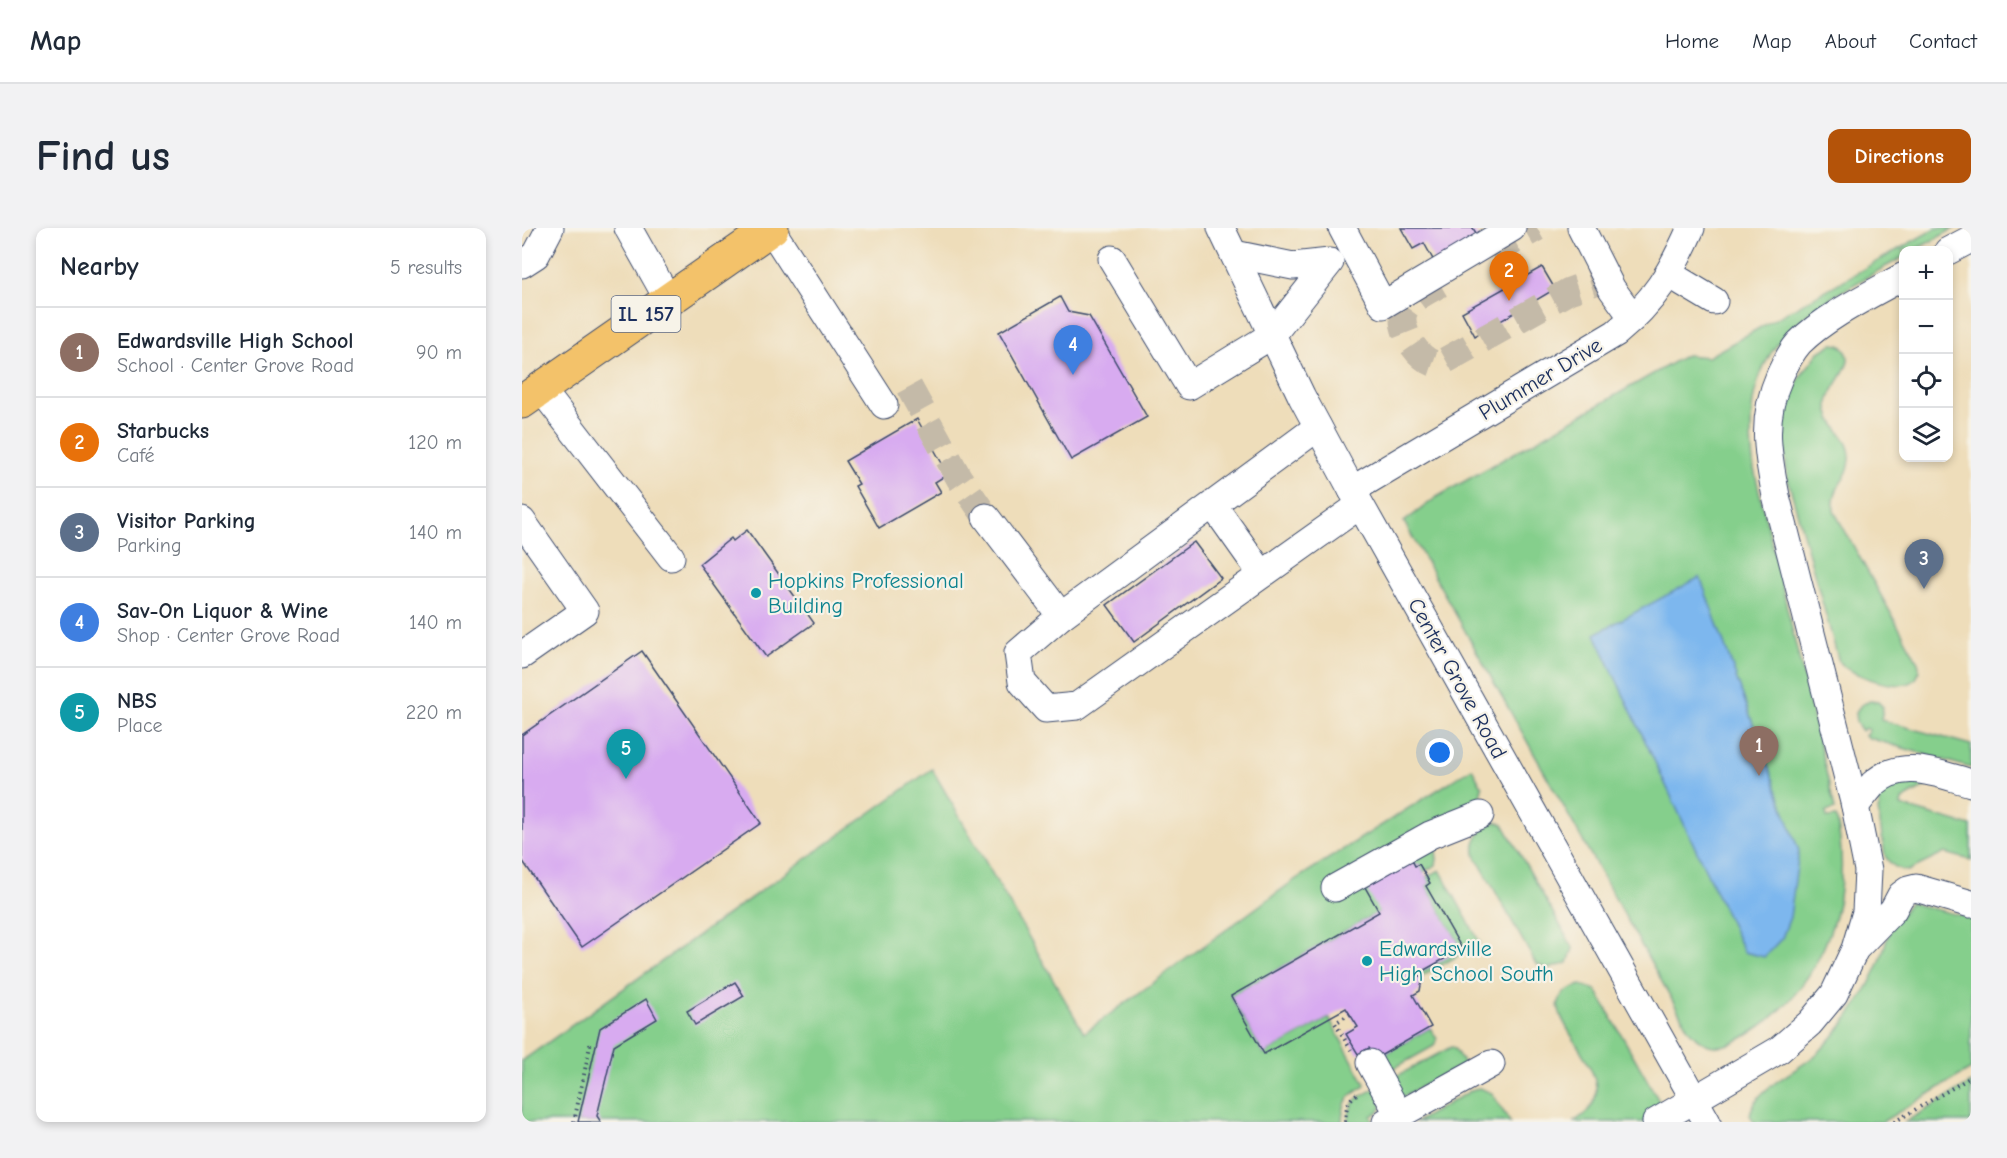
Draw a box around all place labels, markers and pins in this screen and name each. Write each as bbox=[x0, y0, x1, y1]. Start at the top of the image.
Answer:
pin: 2 bbox=[1490, 251, 1528, 301]
pin: 4 bbox=[1054, 326, 1092, 375]
pin: 3 bbox=[1904, 540, 1944, 589]
place label: Hopkins Professional Building bbox=[768, 568, 964, 619]
marker: Hopkins Professional Building bbox=[749, 586, 763, 600]
pin: 1 bbox=[1740, 726, 1778, 776]
pin: 5 bbox=[606, 730, 646, 779]
place label: Edwardsville High School South bbox=[1379, 936, 1554, 987]
marker: Edwardsville High School South bbox=[1360, 954, 1374, 968]

